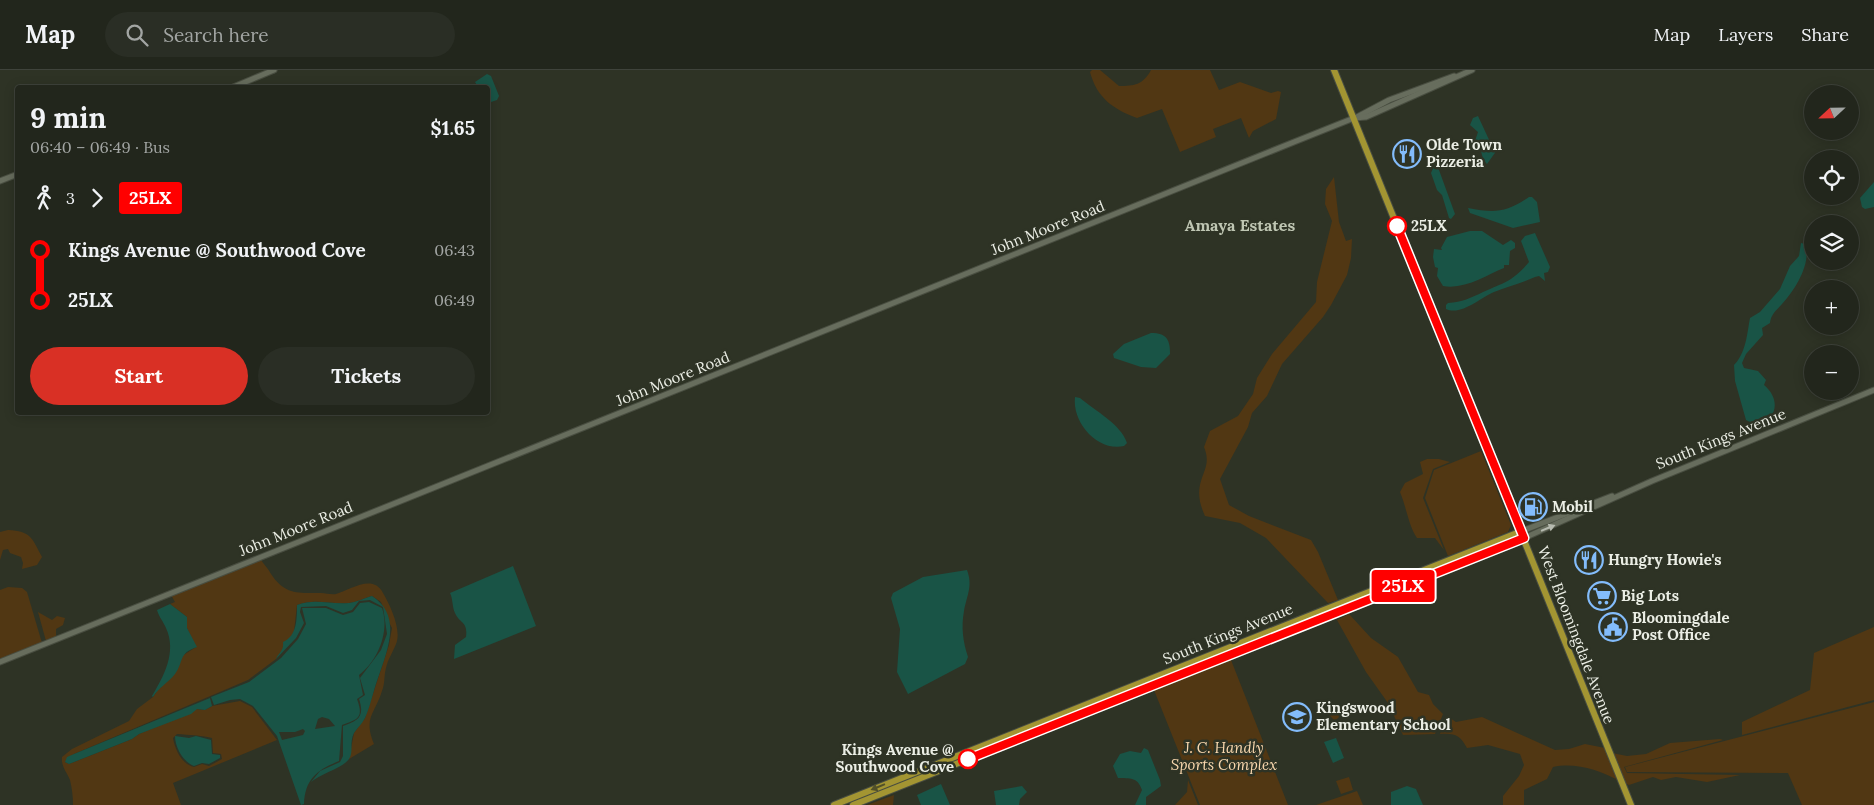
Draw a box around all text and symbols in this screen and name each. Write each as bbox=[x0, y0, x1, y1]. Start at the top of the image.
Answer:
search box bbox=[105, 12, 455, 57]
text: Map bbox=[25, 19, 75, 50]
icon: search bbox=[123, 21, 151, 49]
text: Search here bbox=[163, 23, 269, 47]
text: Map bbox=[1654, 23, 1690, 46]
text: Layers bbox=[1718, 23, 1773, 46]
text: Share bbox=[1801, 23, 1849, 46]
north arrow bbox=[1804, 85, 1859, 140]
map controls bbox=[1804, 85, 1859, 400]
text: 9 min bbox=[30, 100, 106, 136]
text: $1.65 bbox=[431, 116, 475, 140]
place label: Olde Town Pizzeria bbox=[1426, 135, 1503, 171]
text: 06:40 – 06:49 · Bus bbox=[30, 137, 170, 157]
restaurant icon: Olde Town Pizzeria bbox=[1392, 139, 1422, 169]
button: locate bbox=[1804, 150, 1859, 205]
icon: walk bbox=[30, 184, 58, 212]
icon: forward bbox=[83, 184, 111, 212]
text: 25LX bbox=[129, 186, 172, 209]
text: 3 bbox=[66, 188, 75, 208]
street label: John Moore Road bbox=[987, 196, 1107, 259]
district label: Amaya Estates bbox=[1185, 215, 1295, 235]
button: layers bbox=[1804, 215, 1859, 270]
marker: 25LX bbox=[1387, 216, 1407, 236]
place label: 25LX bbox=[1411, 216, 1447, 235]
text: Kings Avenue @ Southwood Cove bbox=[68, 238, 366, 262]
text: 06:43 bbox=[434, 240, 475, 260]
button: + bbox=[1804, 280, 1859, 335]
text: 25LX bbox=[68, 288, 113, 312]
text: 06:49 bbox=[434, 290, 475, 310]
button: − bbox=[1804, 345, 1859, 400]
button: Start bbox=[30, 347, 248, 405]
button: Tickets bbox=[258, 347, 475, 405]
street label: John Moore Road bbox=[612, 347, 732, 410]
street label: South Kings Avenue bbox=[1653, 404, 1789, 473]
fuel station icon: Mobil bbox=[1518, 492, 1548, 522]
street label: John Moore Road bbox=[235, 497, 355, 560]
place label: Mobil bbox=[1552, 497, 1593, 516]
one-way arrow bbox=[1541, 524, 1556, 531]
street label: West Bloomingdale Avenue bbox=[1534, 543, 1619, 726]
restaurant icon: Hungry Howie's bbox=[1574, 545, 1604, 575]
place label: Hungry Howie's bbox=[1608, 550, 1721, 569]
line badge: 25LX bbox=[1368, 570, 1438, 602]
text: 25LX bbox=[1382, 574, 1424, 597]
supermarket icon: Big Lots bbox=[1587, 581, 1617, 611]
place label: Big Lots bbox=[1621, 586, 1679, 605]
street label: South Kings Avenue bbox=[1160, 599, 1296, 668]
place label: Bloomingdale Post Office bbox=[1632, 608, 1730, 644]
public building icon: Bloomingdale Post Office bbox=[1598, 612, 1628, 642]
place label: Kingswood Elementary School bbox=[1316, 698, 1451, 734]
school or university icon: Kingswood Elementary School bbox=[1282, 702, 1312, 732]
park label: J. C. Handly Sports Complex bbox=[1171, 738, 1277, 774]
place label: Kings Avenue @ Southwood Cove bbox=[835, 740, 954, 776]
marker: Kings Avenue @ Southwood Cove bbox=[958, 749, 978, 769]
one-way arrow bbox=[870, 783, 885, 791]

